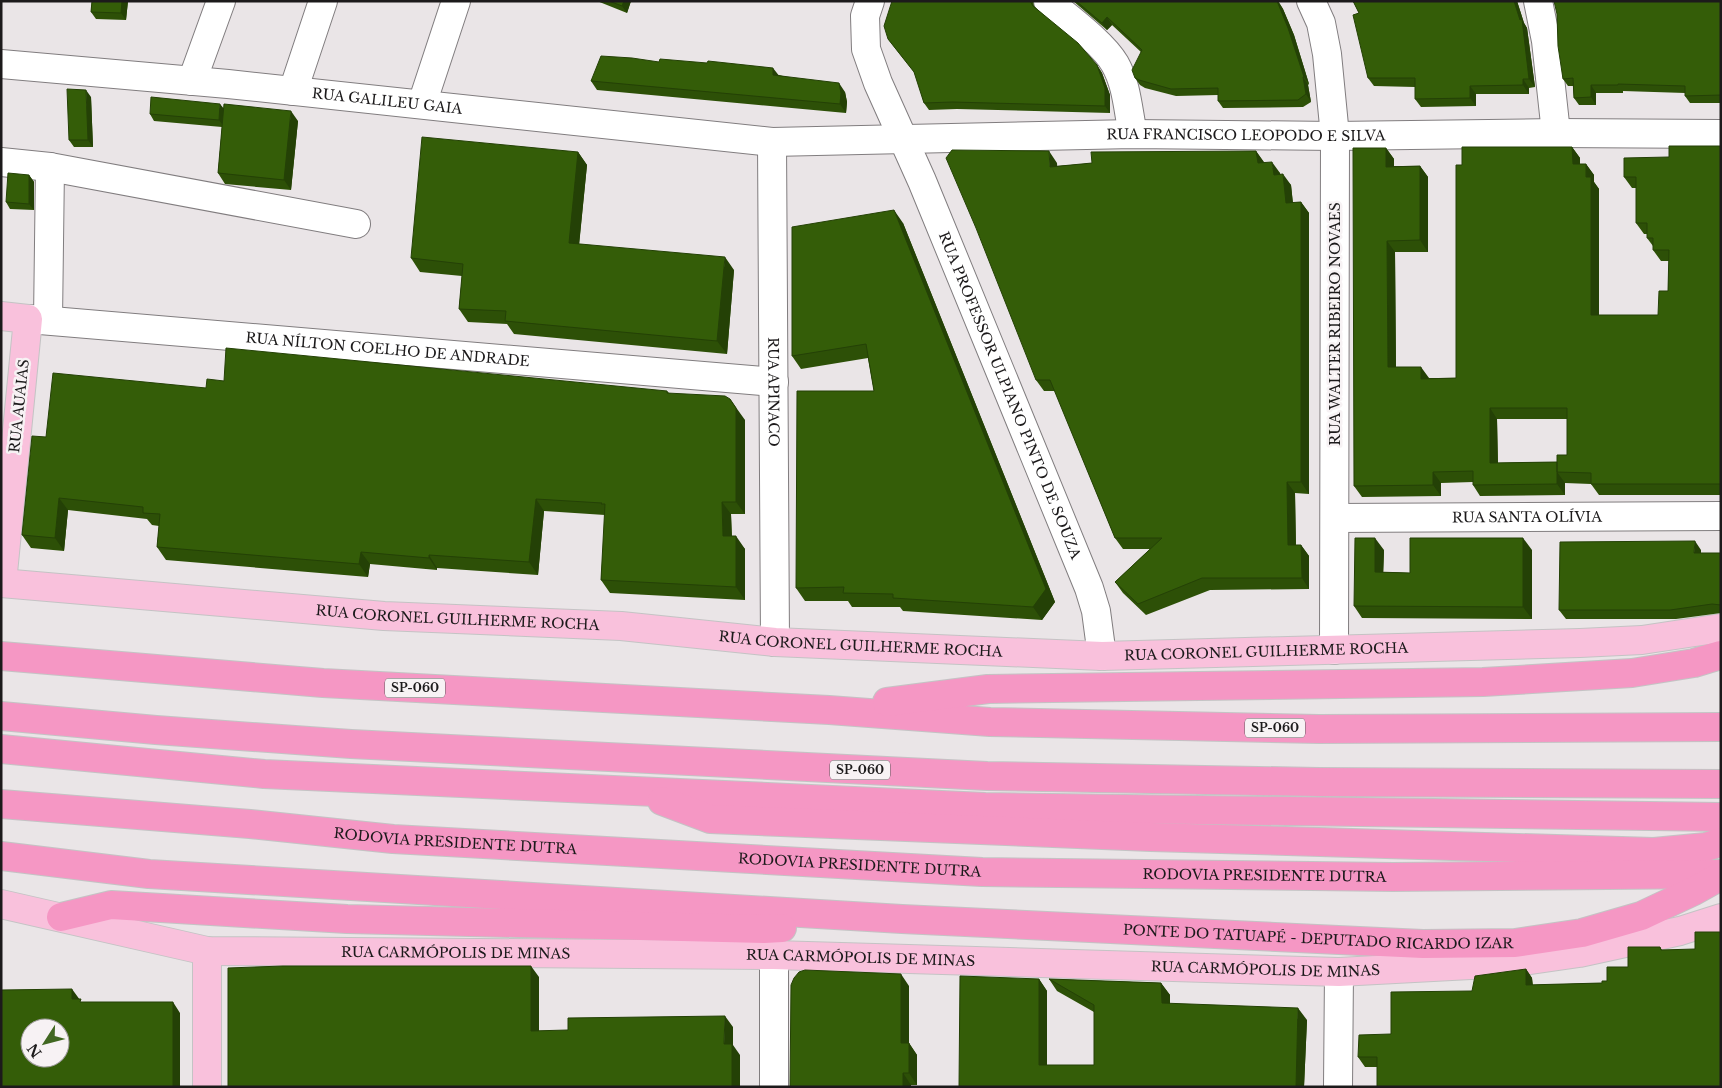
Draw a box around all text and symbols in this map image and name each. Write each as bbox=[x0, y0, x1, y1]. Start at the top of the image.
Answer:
street label: RUA GALILEU GAIA bbox=[311, 84, 464, 118]
street label: RUA FRANCISCO LEOPODO E SILVA bbox=[1106, 125, 1386, 145]
street label: RUA WALTER RIBEIRO NOVAES bbox=[1326, 202, 1344, 446]
street label: RUA PROFESSOR ULPIANO PINTO DE SOUZA bbox=[935, 229, 1085, 562]
street label: RUA NÍLTON COELHO DE ANDRADE bbox=[245, 328, 530, 370]
street label: RUA APINACO bbox=[764, 337, 783, 447]
street label: RUA AUAIAS bbox=[5, 358, 33, 454]
street label: RUA SANTA OLÍVIA bbox=[1452, 508, 1602, 526]
street label: RUA CORONEL GUILHERME ROCHA bbox=[315, 601, 600, 634]
street label: RUA CORONEL GUILHERME ROCHA bbox=[718, 627, 1003, 661]
street label: RUA CORONEL GUILHERME ROCHA bbox=[1124, 639, 1409, 664]
road number: SP-060 bbox=[385, 678, 445, 698]
road number: SP-060 bbox=[1245, 718, 1305, 738]
road number: SP-060 bbox=[830, 760, 890, 780]
street label: RODOVIA PRESIDENTE DUTRA bbox=[333, 824, 578, 858]
street label: RODOVIA PRESIDENTE DUTRA bbox=[738, 849, 982, 881]
street label: RODOVIA PRESIDENTE DUTRA bbox=[1143, 865, 1387, 886]
street label: PONTE DO TATUAPÉ - DEPUTADO RICARDO IZAR bbox=[1123, 921, 1514, 953]
street label: RUA CARMÓPOLIS DE MINAS bbox=[341, 943, 570, 963]
street label: RUA CARMÓPOLIS DE MINAS bbox=[746, 946, 976, 970]
street label: RUA CARMÓPOLIS DE MINAS bbox=[1151, 957, 1380, 981]
north arrow bbox=[20, 1018, 70, 1068]
text: N bbox=[23, 1040, 46, 1061]

